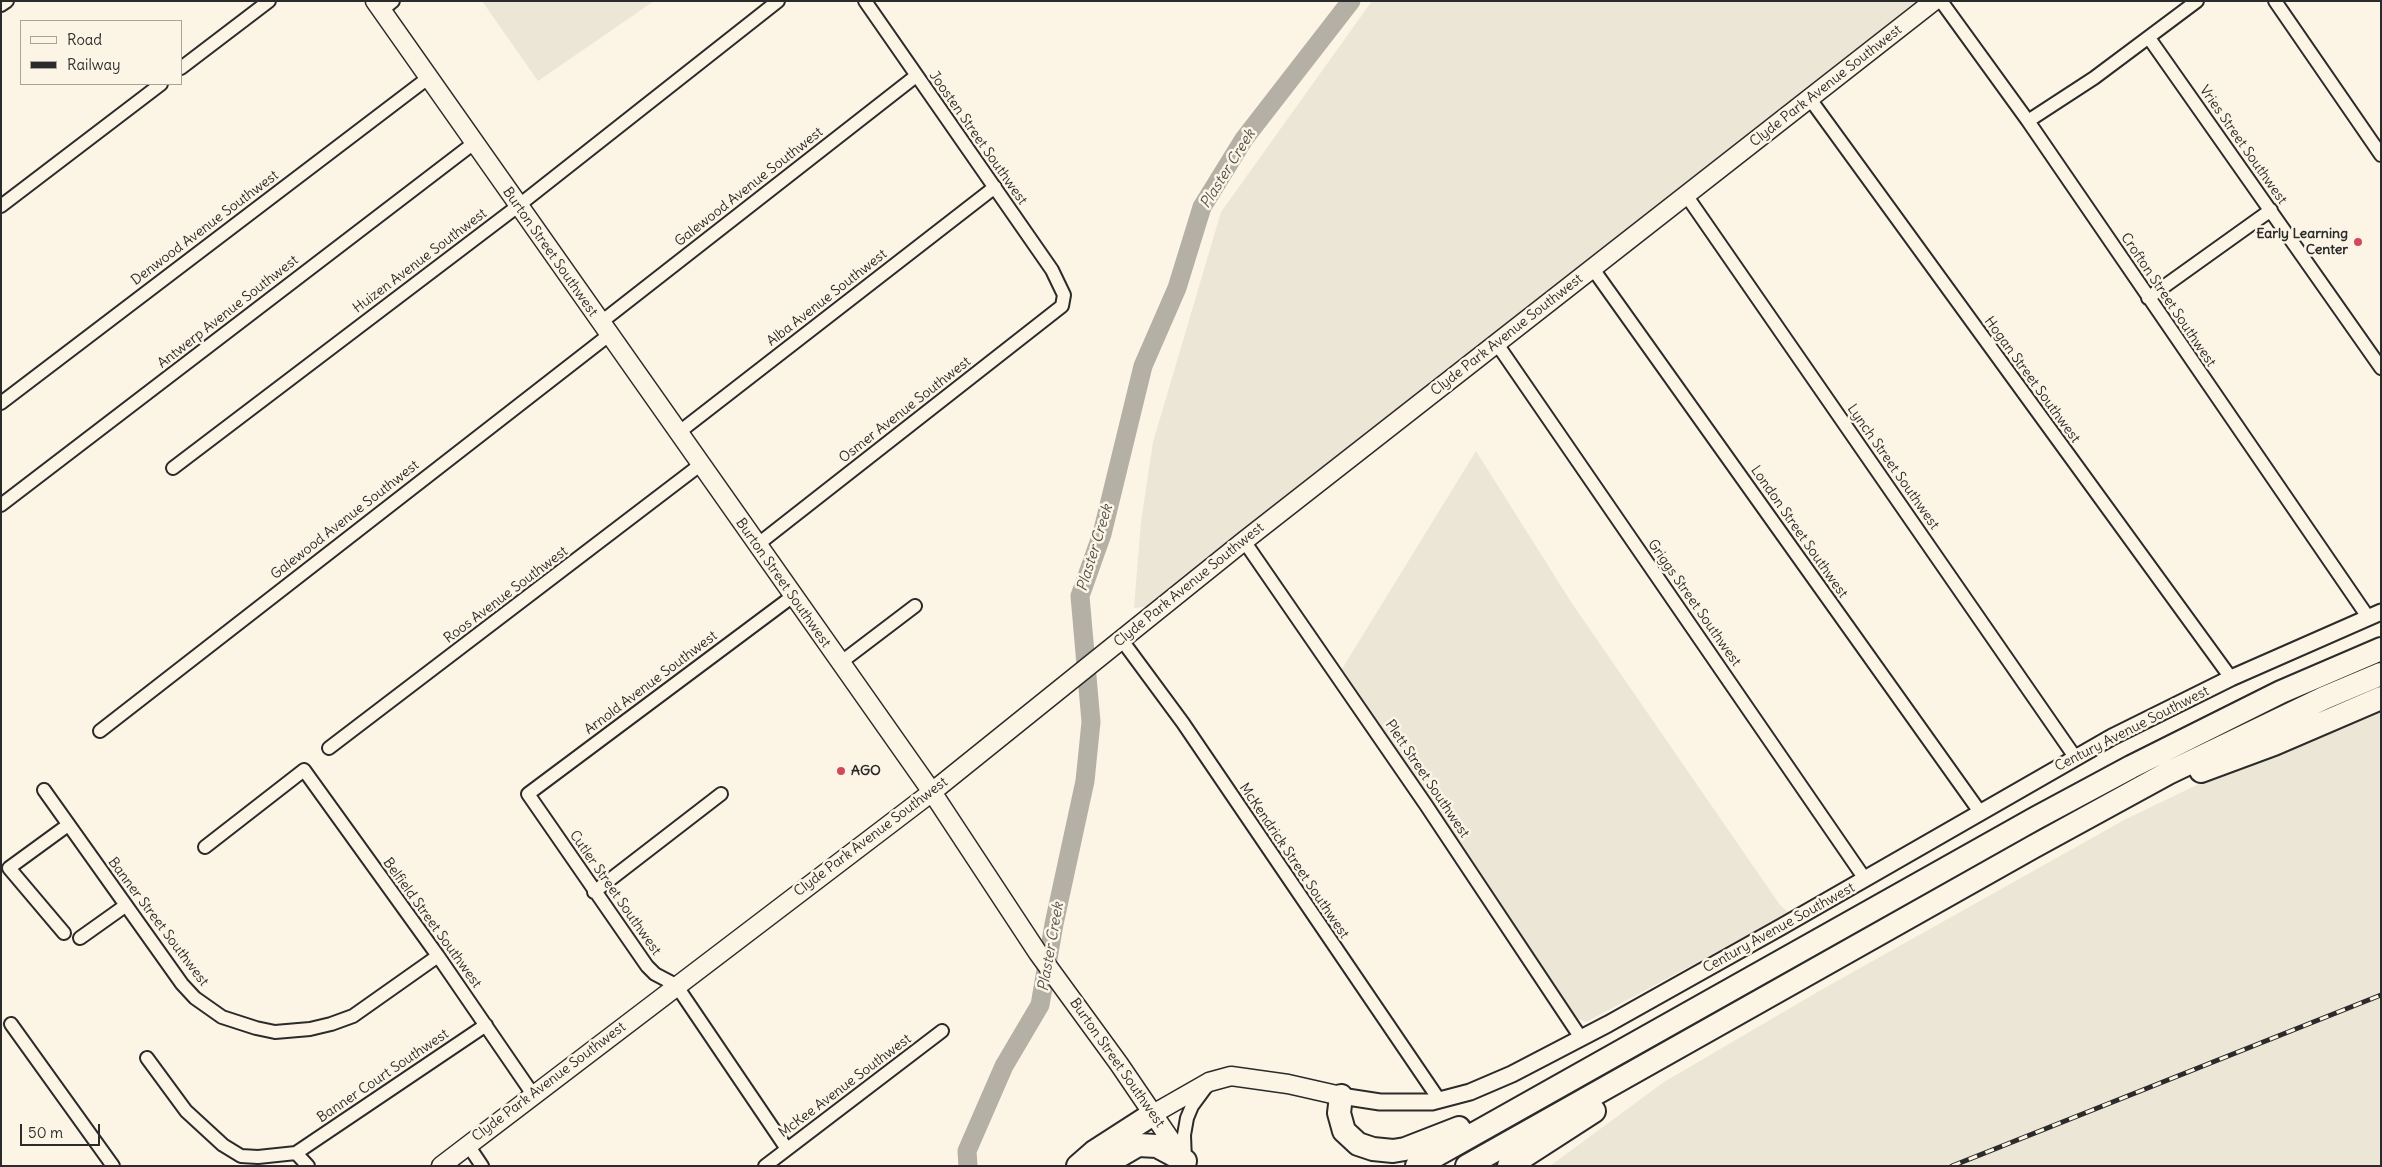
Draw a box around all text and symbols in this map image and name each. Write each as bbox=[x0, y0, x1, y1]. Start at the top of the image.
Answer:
legend bbox=[20, 20, 182, 85]
street label: Clyde Park Avenue Southwest bbox=[1747, 22, 1905, 150]
text: Road bbox=[67, 30, 102, 49]
text: Railway bbox=[67, 55, 121, 74]
street label: Joosten Street Southwest bbox=[925, 68, 1031, 208]
street label: Vries Street Southwest bbox=[2196, 82, 2290, 208]
street label: Galewood Avenue Southwest bbox=[672, 124, 826, 250]
water label: Plaster Creek bbox=[1197, 126, 1259, 212]
street label: Denwood Avenue Southwest bbox=[128, 167, 282, 289]
street label: Burton Street Southwest bbox=[499, 184, 601, 320]
street label: Huizen Avenue Southwest bbox=[350, 205, 490, 317]
place label: Early Learning Center bbox=[2256, 226, 2348, 258]
street label: Crofton Street Southwest bbox=[2117, 230, 2219, 370]
marker: Early Learning Center bbox=[2352, 236, 2364, 248]
street label: Alba Avenue Southwest bbox=[764, 246, 890, 350]
street label: Antwerp Avenue Southwest bbox=[154, 252, 302, 372]
street label: Clyde Park Avenue Southwest bbox=[1428, 271, 1586, 399]
street label: Hogan Street Southwest bbox=[1981, 314, 2083, 446]
street label: Osmer Avenue Southwest bbox=[836, 353, 974, 467]
street label: Lynch Street Southwest bbox=[1843, 401, 1943, 533]
street label: Galewood Avenue Southwest bbox=[268, 457, 422, 583]
street label: London Street Southwest bbox=[1747, 463, 1851, 601]
water label: Plaster Creek bbox=[1073, 502, 1117, 594]
street label: Burton Street Southwest bbox=[732, 515, 834, 651]
street label: Clyde Park Avenue Southwest bbox=[1111, 519, 1267, 651]
street label: Griggs Street Southwest bbox=[1644, 536, 1744, 670]
street label: Roos Avenue Southwest bbox=[441, 543, 571, 647]
street label: Arnold Avenue Southwest bbox=[581, 628, 721, 738]
street label: Century Avenue Southwest bbox=[2052, 683, 2212, 775]
street label: Plett Street Southwest bbox=[1381, 717, 1473, 841]
place label: AGO bbox=[851, 763, 881, 779]
marker: AGO bbox=[835, 765, 847, 777]
street label: Clyde Park Avenue Southwest bbox=[791, 774, 951, 900]
street label: McKendrick Street Southwest bbox=[1236, 780, 1352, 942]
street label: Cutler Street Southwest bbox=[566, 827, 664, 959]
street label: Banner Street Southwest bbox=[104, 854, 212, 990]
street label: Belfield Street Southwest bbox=[379, 855, 485, 991]
street label: Century Avenue Southwest bbox=[1700, 879, 1858, 977]
water label: Plaster Creek bbox=[1034, 901, 1068, 993]
street label: Burton Street Southwest bbox=[1066, 995, 1168, 1131]
street label: Clyde Park Avenue Southwest bbox=[469, 1019, 629, 1145]
street label: Banner Court Southwest bbox=[314, 1026, 452, 1126]
street label: McKee Avenue Southwest bbox=[775, 1031, 915, 1141]
scale bar bbox=[22, 1114, 102, 1146]
text: 50 m bbox=[28, 1123, 63, 1142]

